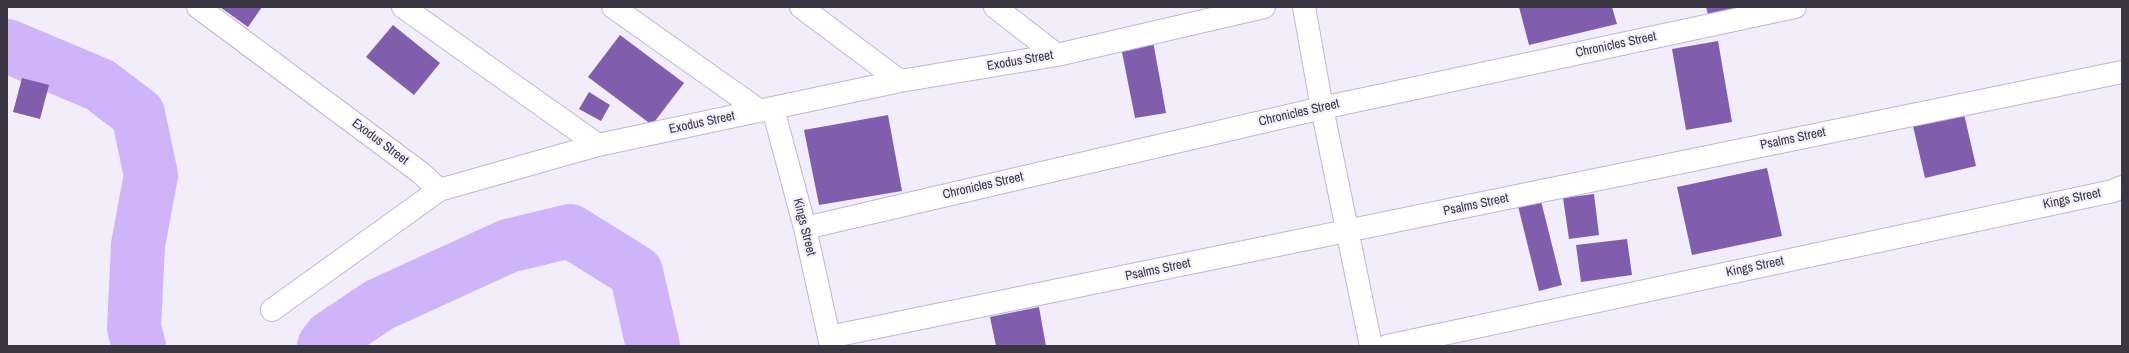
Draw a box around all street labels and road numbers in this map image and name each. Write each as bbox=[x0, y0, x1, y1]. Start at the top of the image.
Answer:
street label: Chronicles Street bbox=[1574, 29, 1658, 61]
street label: Exodus Street bbox=[986, 48, 1054, 74]
street label: Chronicles Street bbox=[1257, 96, 1341, 130]
street label: Exodus Street bbox=[668, 108, 736, 138]
street label: Exodus Street bbox=[349, 116, 411, 168]
street label: Psalms Street bbox=[1759, 124, 1827, 154]
street label: Chronicles Street bbox=[941, 169, 1025, 203]
street label: Kings Street bbox=[2042, 185, 2102, 213]
street label: Psalms Street bbox=[1442, 190, 1510, 220]
street label: Kings Street bbox=[789, 197, 819, 257]
street label: Kings Street bbox=[1725, 253, 1785, 281]
street label: Psalms Street bbox=[1124, 255, 1192, 285]

